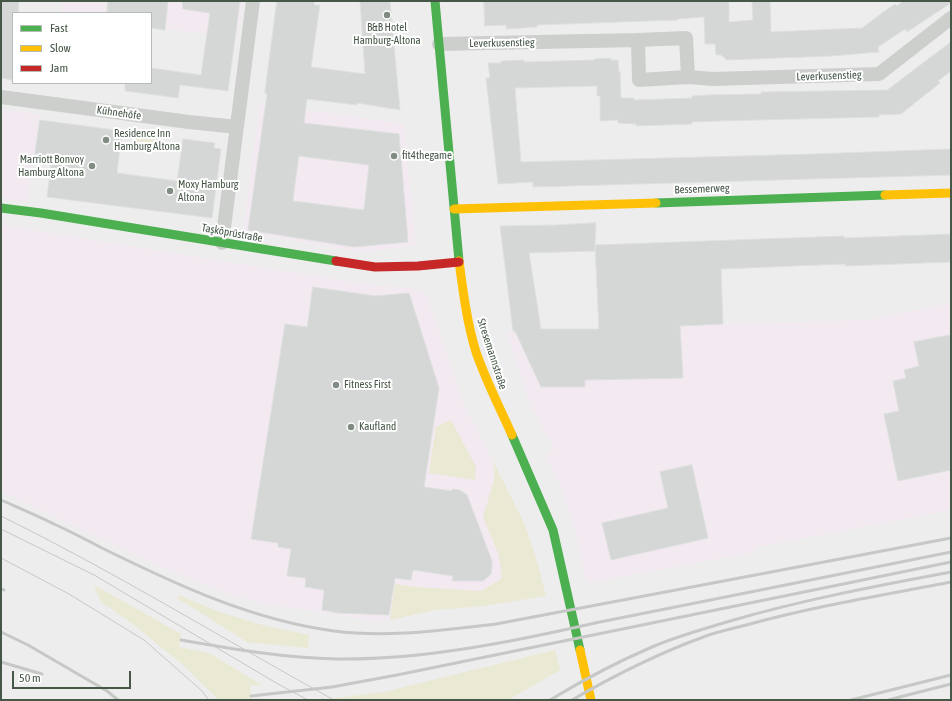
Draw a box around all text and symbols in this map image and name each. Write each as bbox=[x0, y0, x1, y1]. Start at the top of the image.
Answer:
marker: B&B Hotel Hamburg-Altona bbox=[382, 10, 392, 20]
legend bbox=[12, 12, 152, 84]
text: Fast bbox=[50, 21, 68, 35]
place label: B&B Hotel Hamburg-Altona bbox=[353, 21, 421, 47]
street label: Leverkusenstieg bbox=[469, 36, 535, 50]
text: Slow bbox=[50, 41, 71, 55]
text: Jam bbox=[50, 61, 68, 75]
street label: Leverkusenstieg bbox=[796, 68, 862, 84]
street label: Kühnehöfe bbox=[96, 103, 142, 123]
place label: Residence Inn Hamburg Altona bbox=[114, 127, 180, 153]
marker: Residence Inn Hamburg Altona bbox=[101, 135, 111, 145]
place label: fit4thegame bbox=[402, 149, 452, 163]
marker: fit4thegame bbox=[389, 151, 399, 161]
place label: Marriott Bonvoy Hamburg Altona bbox=[18, 153, 84, 179]
marker: Marriott Bonvoy Hamburg Altona bbox=[87, 161, 97, 171]
place label: Moxy Hamburg Altona bbox=[178, 178, 239, 204]
street label: Bessemerweg bbox=[674, 181, 730, 197]
marker: Moxy Hamburg Altona bbox=[165, 186, 175, 196]
street label: Taşköprüstraße bbox=[200, 221, 264, 245]
street label: Stresemannstraße bbox=[474, 317, 510, 391]
place label: Fitness First bbox=[344, 378, 391, 392]
marker: Fitness First bbox=[331, 380, 341, 390]
place label: Kaufland bbox=[359, 420, 396, 434]
marker: Kaufland bbox=[346, 422, 356, 432]
scale bar bbox=[14, 663, 133, 689]
text: 50 m bbox=[19, 671, 41, 685]

